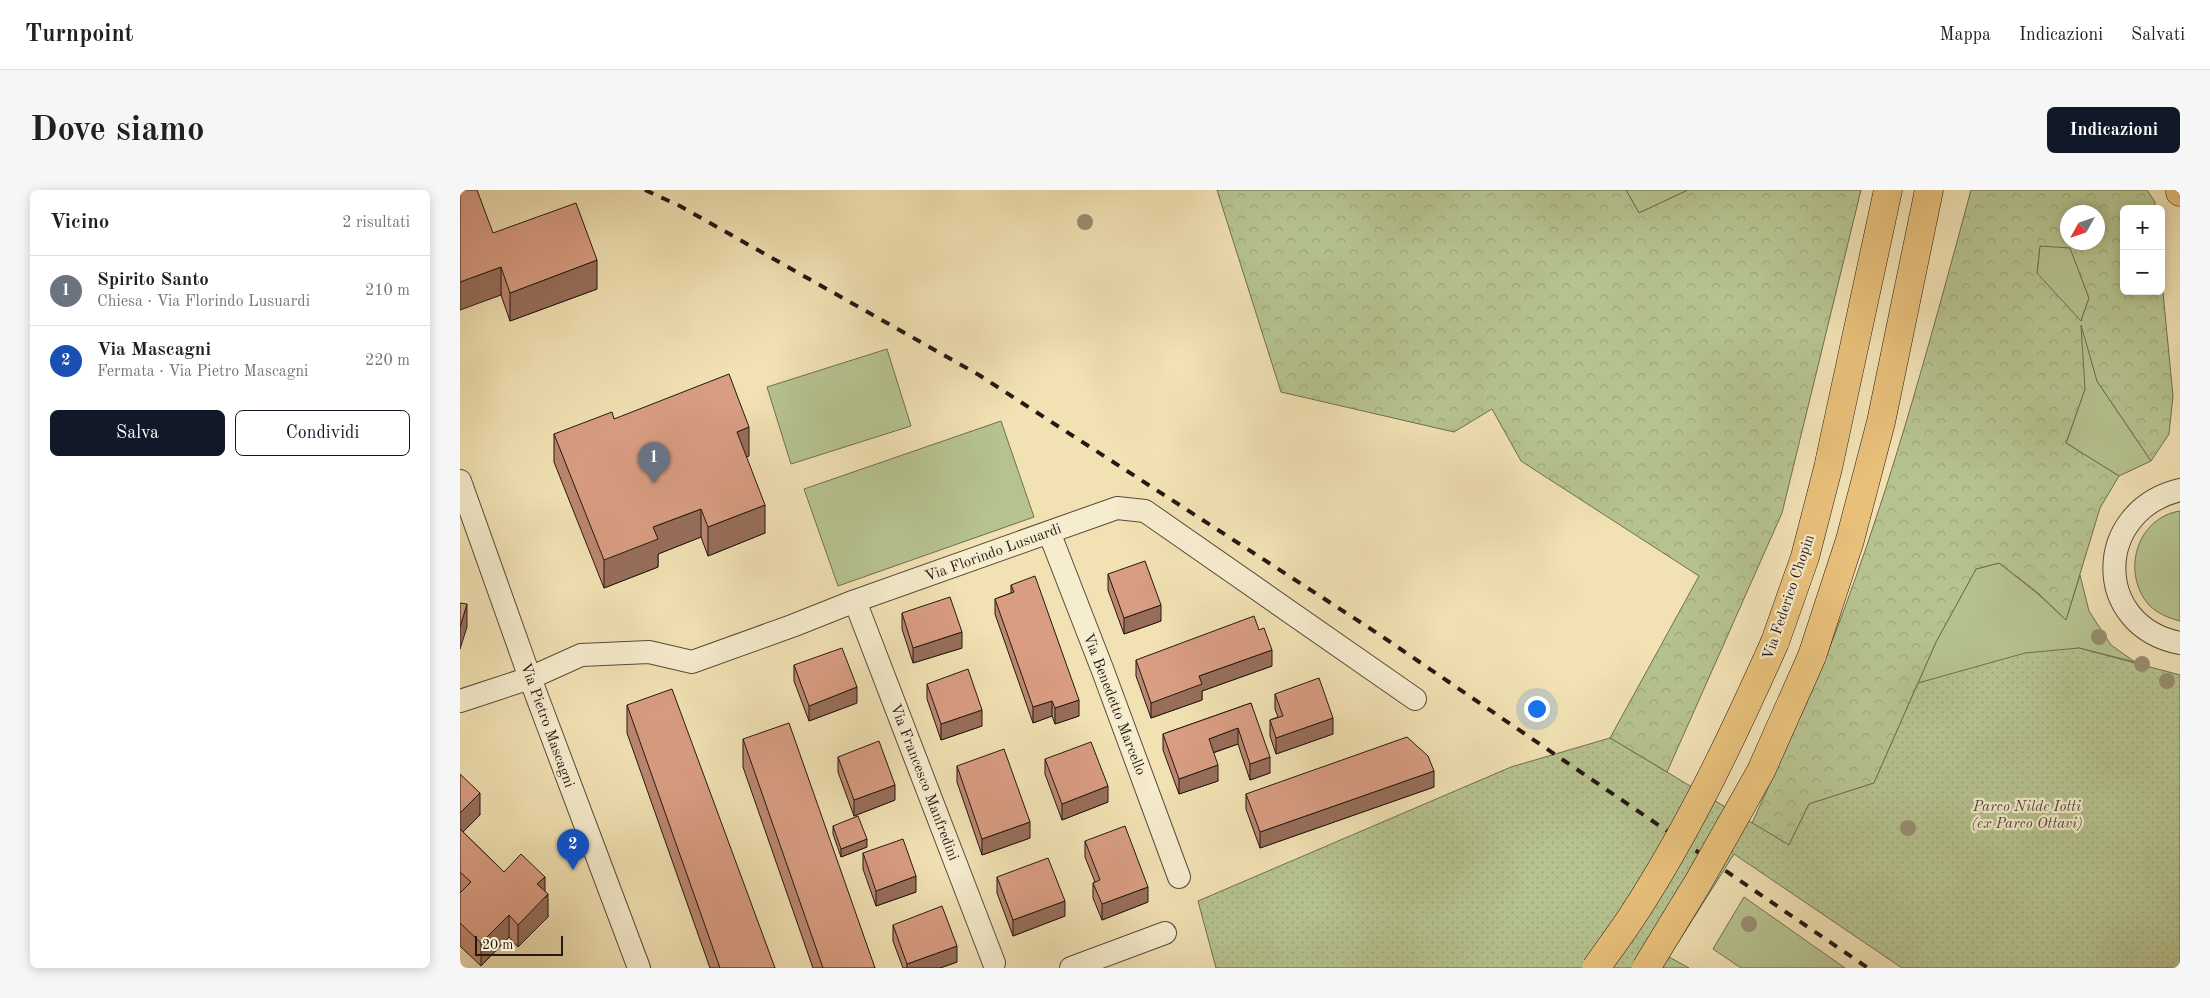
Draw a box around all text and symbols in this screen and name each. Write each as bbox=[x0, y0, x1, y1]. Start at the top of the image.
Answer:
text: Turnpoint bbox=[25, 23, 133, 47]
text: Mappa bbox=[1939, 26, 1991, 44]
text: Indicazioni bbox=[2019, 26, 2103, 44]
text: Salvati bbox=[2131, 26, 2185, 44]
button: Indicazioni bbox=[2047, 107, 2180, 153]
text: Dove siamo bbox=[30, 113, 205, 148]
north arrow bbox=[2060, 205, 2105, 250]
map controls bbox=[2120, 205, 2165, 295]
button: + bbox=[2120, 205, 2165, 250]
text: Vicino bbox=[50, 212, 109, 233]
text: 2 risultati bbox=[342, 215, 410, 231]
button: − bbox=[2120, 250, 2165, 295]
text: Spirito Santo bbox=[97, 271, 209, 290]
text: 1 bbox=[61, 283, 71, 299]
text: 210 m bbox=[365, 283, 410, 299]
text: Chiesa · Via Florindo Lusuardi bbox=[97, 294, 310, 310]
text: Via Mascagni bbox=[97, 341, 211, 360]
text: 2 bbox=[61, 353, 71, 369]
text: 220 m bbox=[365, 353, 410, 369]
text: Fermata · Via Pietro Mascagni bbox=[97, 364, 308, 380]
button: Salva bbox=[50, 410, 225, 456]
button: Condividi bbox=[235, 410, 410, 456]
pin: 1 bbox=[638, 442, 670, 483]
street label: Via Florindo Lusuardi bbox=[923, 522, 1064, 585]
street label: Via Federico Chopin bbox=[1761, 533, 1818, 662]
street label: Via Benedetto Marcello bbox=[1080, 631, 1148, 778]
street label: Via Pietro Mascagni bbox=[517, 661, 576, 790]
your location bbox=[1524, 696, 1550, 722]
street label: Via Francesco Manfredini bbox=[887, 702, 960, 863]
park label: Parco Nilde Iotti (ex Parco Ottavi) bbox=[1971, 800, 2083, 832]
pin: 2 bbox=[557, 829, 589, 870]
scale bar bbox=[475, 933, 562, 956]
text: 20 m bbox=[482, 938, 513, 952]

